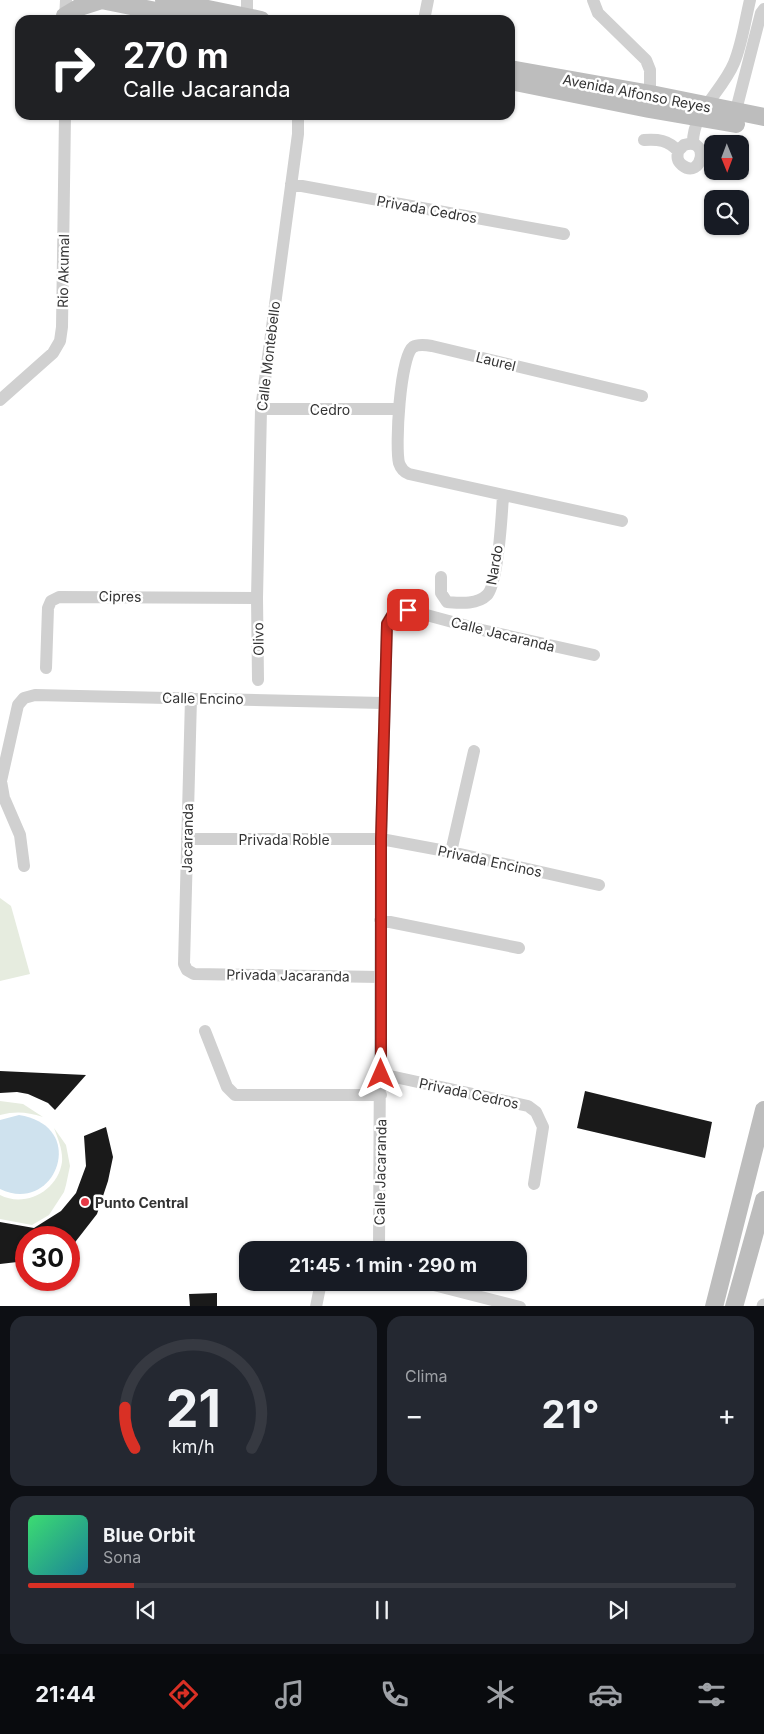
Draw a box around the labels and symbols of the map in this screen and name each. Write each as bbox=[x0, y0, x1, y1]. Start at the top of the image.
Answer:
street label: Avenida Alfonso Reyes bbox=[561, 70, 713, 116]
north arrow bbox=[704, 135, 749, 180]
street label: Privada Cedros bbox=[375, 192, 479, 226]
street label: Rio Akumal bbox=[54, 234, 72, 308]
street label: Calle Montebello bbox=[253, 300, 283, 412]
street label: Laurel bbox=[474, 348, 518, 374]
street label: Cedro bbox=[310, 401, 350, 418]
street label: Nardo bbox=[482, 544, 506, 586]
street label: Cipres bbox=[98, 587, 142, 605]
pin bbox=[387, 589, 429, 631]
street label: Calle Jacaranda bbox=[449, 613, 557, 655]
street label: Olivo bbox=[249, 622, 267, 656]
street label: Calle Encino bbox=[162, 689, 244, 707]
street label: Jacaranda bbox=[178, 803, 196, 873]
street label: Privada Roble bbox=[238, 831, 330, 848]
street label: Privada Encinos bbox=[436, 842, 544, 880]
street label: Privada Jacaranda bbox=[226, 965, 350, 985]
position arrow bbox=[354, 1047, 406, 1099]
street label: Privada Cedros bbox=[418, 1074, 520, 1112]
street label: Calle Jacaranda bbox=[371, 1119, 389, 1225]
place label: Punto Central bbox=[95, 1194, 188, 1211]
marker: Punto Central bbox=[79, 1196, 91, 1208]
speed limit sign: 30 bbox=[15, 1226, 80, 1291]

